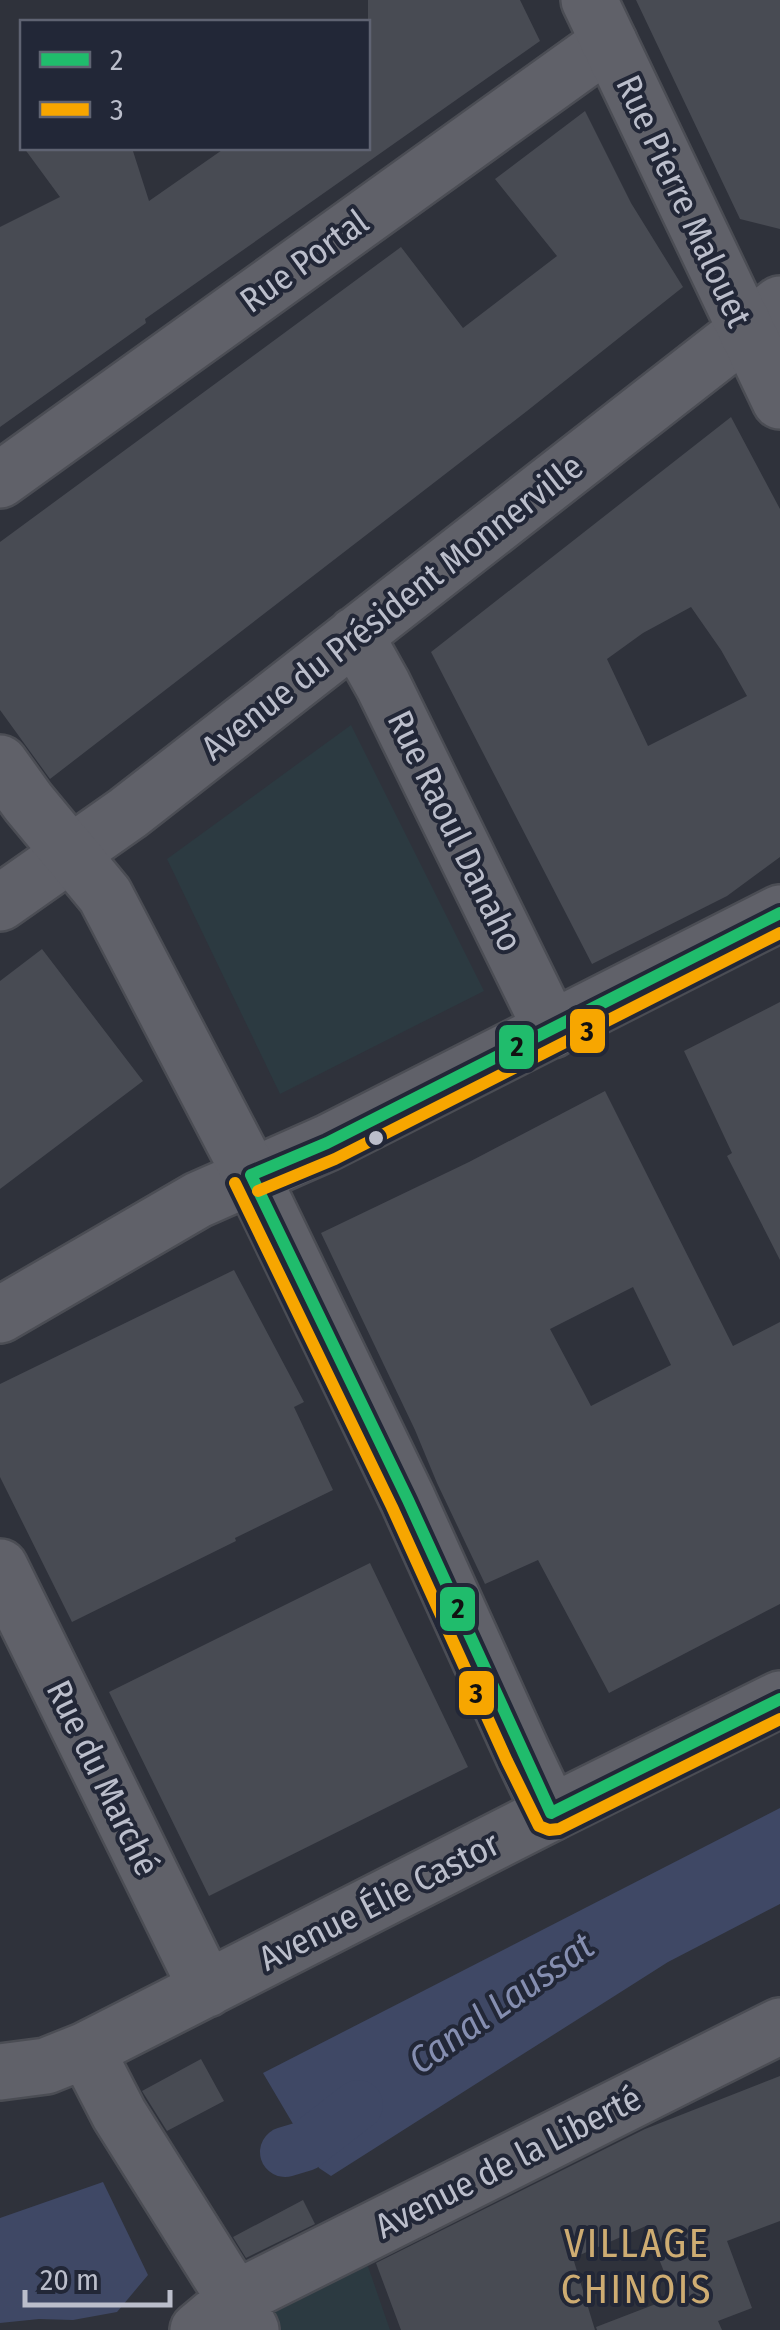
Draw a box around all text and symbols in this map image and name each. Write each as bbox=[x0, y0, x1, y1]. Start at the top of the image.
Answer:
legend bbox=[20, 20, 370, 150]
text: 2 bbox=[110, 42, 123, 78]
street label: Rue Pierre Malouet bbox=[607, 69, 761, 334]
text: 3 bbox=[110, 92, 124, 128]
street label: Rue Portal bbox=[232, 201, 376, 321]
street label: Avenue du Président Monnerville bbox=[193, 445, 591, 769]
street label: Rue Raoul Danaho bbox=[379, 704, 531, 958]
line badge: 3 bbox=[568, 1007, 607, 1055]
text: 3 bbox=[579, 1015, 594, 1048]
line badge: 2 bbox=[497, 1023, 536, 1071]
text: 2 bbox=[510, 1030, 524, 1063]
unlabelled marker bbox=[366, 1128, 386, 1148]
line badge: 2 bbox=[438, 1585, 477, 1633]
text: 2 bbox=[451, 1592, 465, 1625]
line badge: 3 bbox=[457, 1669, 496, 1717]
street label: Rue du Marché bbox=[38, 1673, 168, 1883]
text: 3 bbox=[468, 1677, 483, 1710]
street label: Avenue Élie Castor bbox=[252, 1822, 506, 1980]
water label: Canal Laussat bbox=[399, 1922, 603, 2084]
street label: Avenue de la Liberté bbox=[368, 2077, 648, 2247]
district label: VILLAGE CHINOIS bbox=[561, 2220, 713, 2314]
scale bar bbox=[25, 2245, 170, 2307]
text: 20 m bbox=[40, 2262, 99, 2298]

